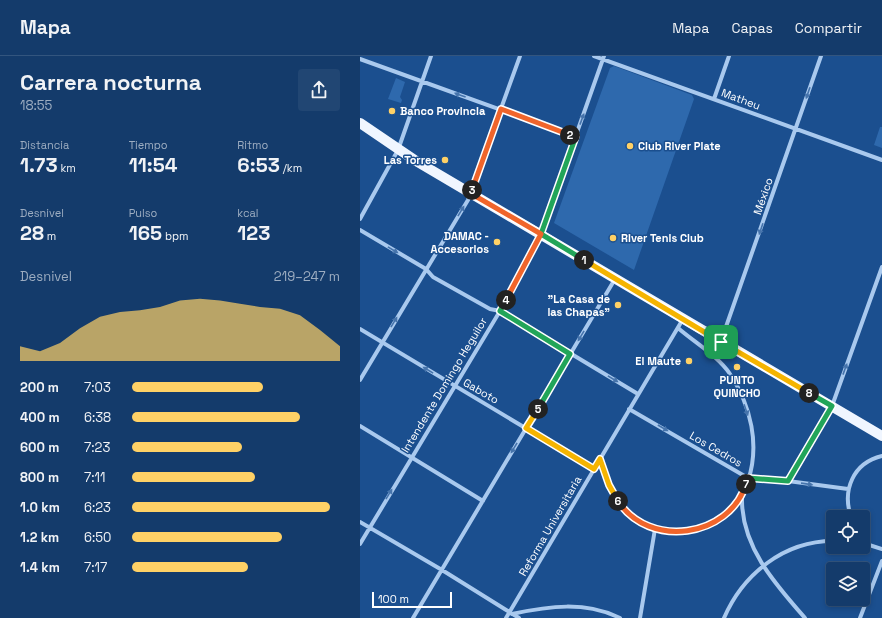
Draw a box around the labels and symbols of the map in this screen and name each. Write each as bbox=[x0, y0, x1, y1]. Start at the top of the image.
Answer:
street label: Matheu bbox=[720, 85, 762, 113]
one-way arrow bbox=[805, 87, 811, 99]
one-way arrow bbox=[454, 91, 466, 97]
place label: Banco Provincia bbox=[400, 104, 486, 118]
marker: Banco Provincia bbox=[387, 106, 397, 116]
one-way arrow bbox=[580, 112, 586, 124]
pin: 2 bbox=[560, 125, 580, 145]
place label: Club River Plate bbox=[638, 139, 721, 153]
marker: Club River Plate bbox=[625, 141, 635, 151]
place label: Las Torres bbox=[384, 153, 437, 167]
marker: Las Torres bbox=[440, 155, 450, 165]
street label: México bbox=[750, 175, 776, 216]
pin: 3 bbox=[462, 180, 482, 200]
one-way arrow bbox=[458, 205, 465, 217]
one-way arrow bbox=[757, 223, 763, 235]
place label: DAMAC - Accesorios bbox=[431, 229, 489, 256]
place label: River Tenis Club bbox=[621, 231, 704, 245]
marker: River Tenis Club bbox=[608, 233, 618, 243]
marker: DAMAC - Accesorios bbox=[492, 237, 502, 247]
one-way arrow bbox=[387, 246, 399, 253]
pin: 1 bbox=[574, 250, 594, 270]
pin: 4 bbox=[496, 290, 516, 310]
place label: "La Casa de las Chapas" bbox=[547, 292, 610, 319]
marker: "La Casa de las Chapas" bbox=[613, 300, 623, 310]
street label: Intendente Domingo Heguilor bbox=[398, 315, 490, 455]
one-way arrow bbox=[390, 317, 398, 327]
pin bbox=[704, 325, 738, 359]
one-way arrow bbox=[577, 330, 584, 342]
place label: El Maute bbox=[635, 354, 681, 368]
marker: El Maute bbox=[684, 356, 694, 366]
marker: PUNTO QUINCHO bbox=[732, 362, 742, 372]
one-way arrow bbox=[843, 363, 849, 375]
one-way arrow bbox=[422, 366, 434, 373]
place label: PUNTO QUINCHO bbox=[714, 373, 760, 400]
street label: Gaboto bbox=[461, 375, 502, 407]
one-way arrow bbox=[607, 376, 619, 383]
pin: 8 bbox=[799, 383, 819, 403]
pin: 5 bbox=[528, 399, 548, 419]
one-way arrow bbox=[744, 404, 750, 416]
one-way arrow bbox=[657, 425, 669, 432]
street label: Los Cedros bbox=[687, 428, 745, 470]
one-way arrow bbox=[511, 442, 518, 454]
street label: Reforma Universitaria bbox=[516, 473, 585, 579]
pin: 7 bbox=[736, 474, 756, 494]
one-way arrow bbox=[801, 481, 813, 487]
one-way arrow bbox=[386, 488, 393, 500]
pin: 6 bbox=[608, 491, 628, 511]
scale bar bbox=[372, 590, 452, 609]

